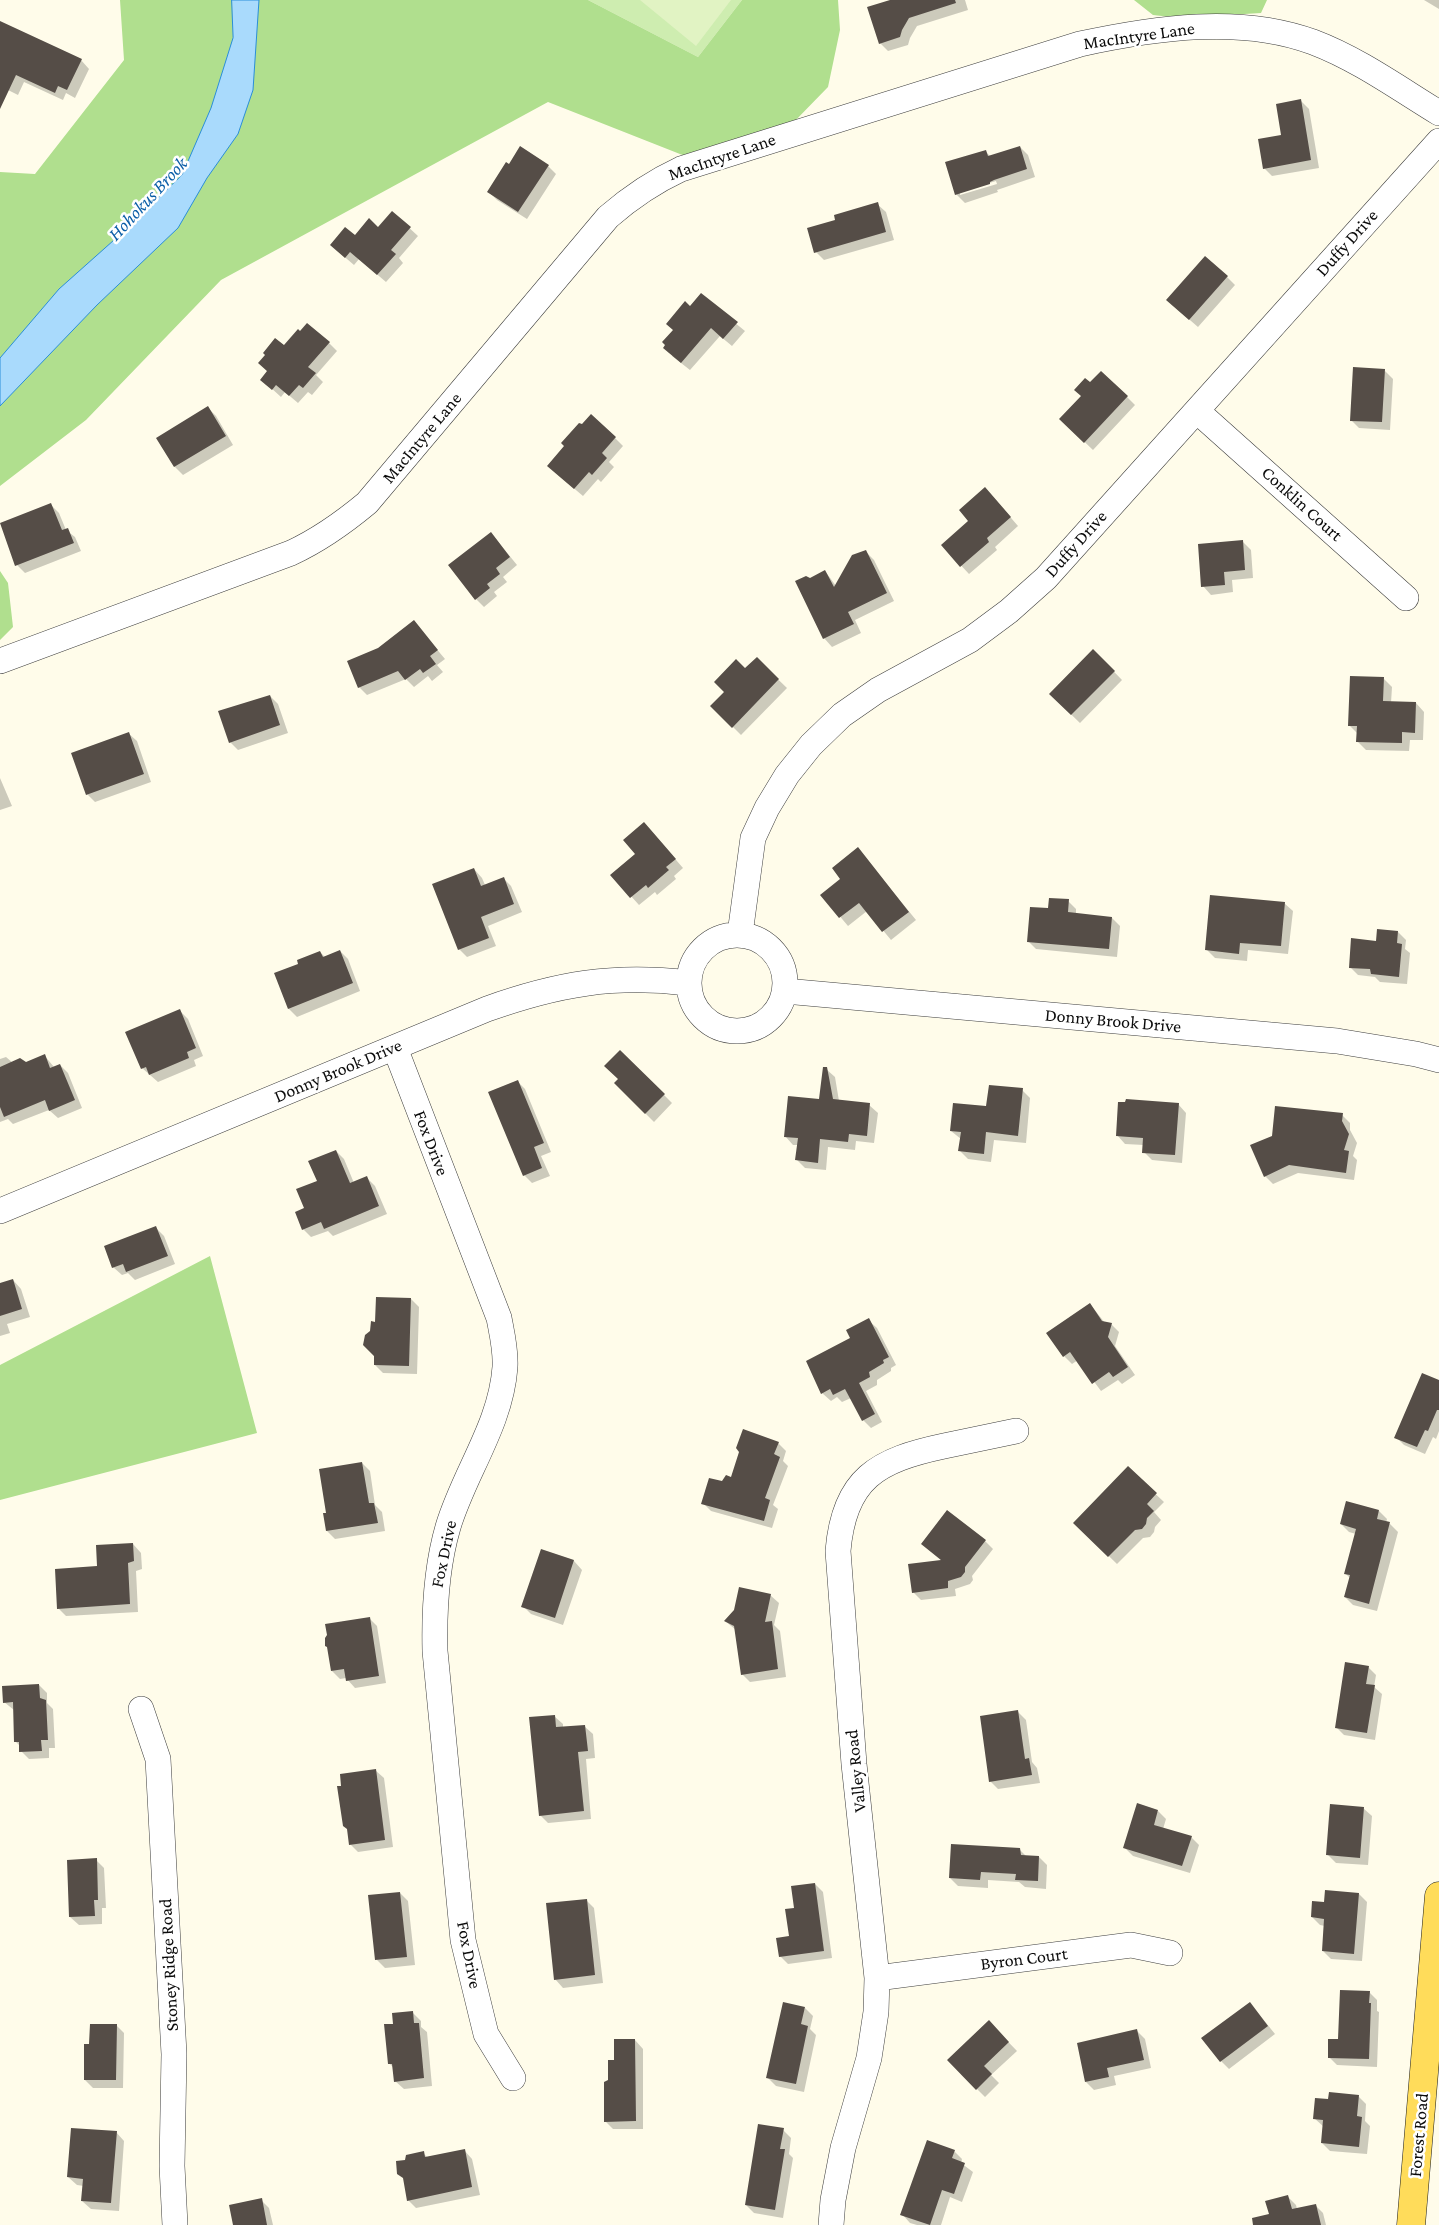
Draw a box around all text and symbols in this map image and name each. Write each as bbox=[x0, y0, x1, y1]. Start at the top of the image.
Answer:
street label: MacIntyre Lane bbox=[1082, 17, 1196, 55]
street label: MacIntyre Lane bbox=[665, 129, 779, 185]
water label: Hohokus Brook bbox=[103, 152, 193, 246]
street label: Duffy Drive bbox=[1311, 205, 1383, 281]
street label: MacIntyre Lane bbox=[378, 388, 466, 488]
street label: Conklin Court bbox=[1257, 462, 1347, 546]
street label: Duffy Drive bbox=[1040, 506, 1112, 582]
street label: Donny Brook Drive bbox=[1044, 1004, 1182, 1038]
street label: Donny Brook Drive bbox=[271, 1034, 405, 1108]
street label: Fox Drive bbox=[409, 1107, 453, 1179]
street label: Fox Drive bbox=[426, 1518, 462, 1590]
street label: Valley Road bbox=[841, 1728, 871, 1814]
street label: Stoney Ridge Road bbox=[155, 1898, 183, 2032]
street label: Fox Drive bbox=[452, 1919, 486, 1991]
street label: Byron Court bbox=[979, 1943, 1069, 1975]
street label: Forest Road bbox=[1405, 2092, 1433, 2178]

